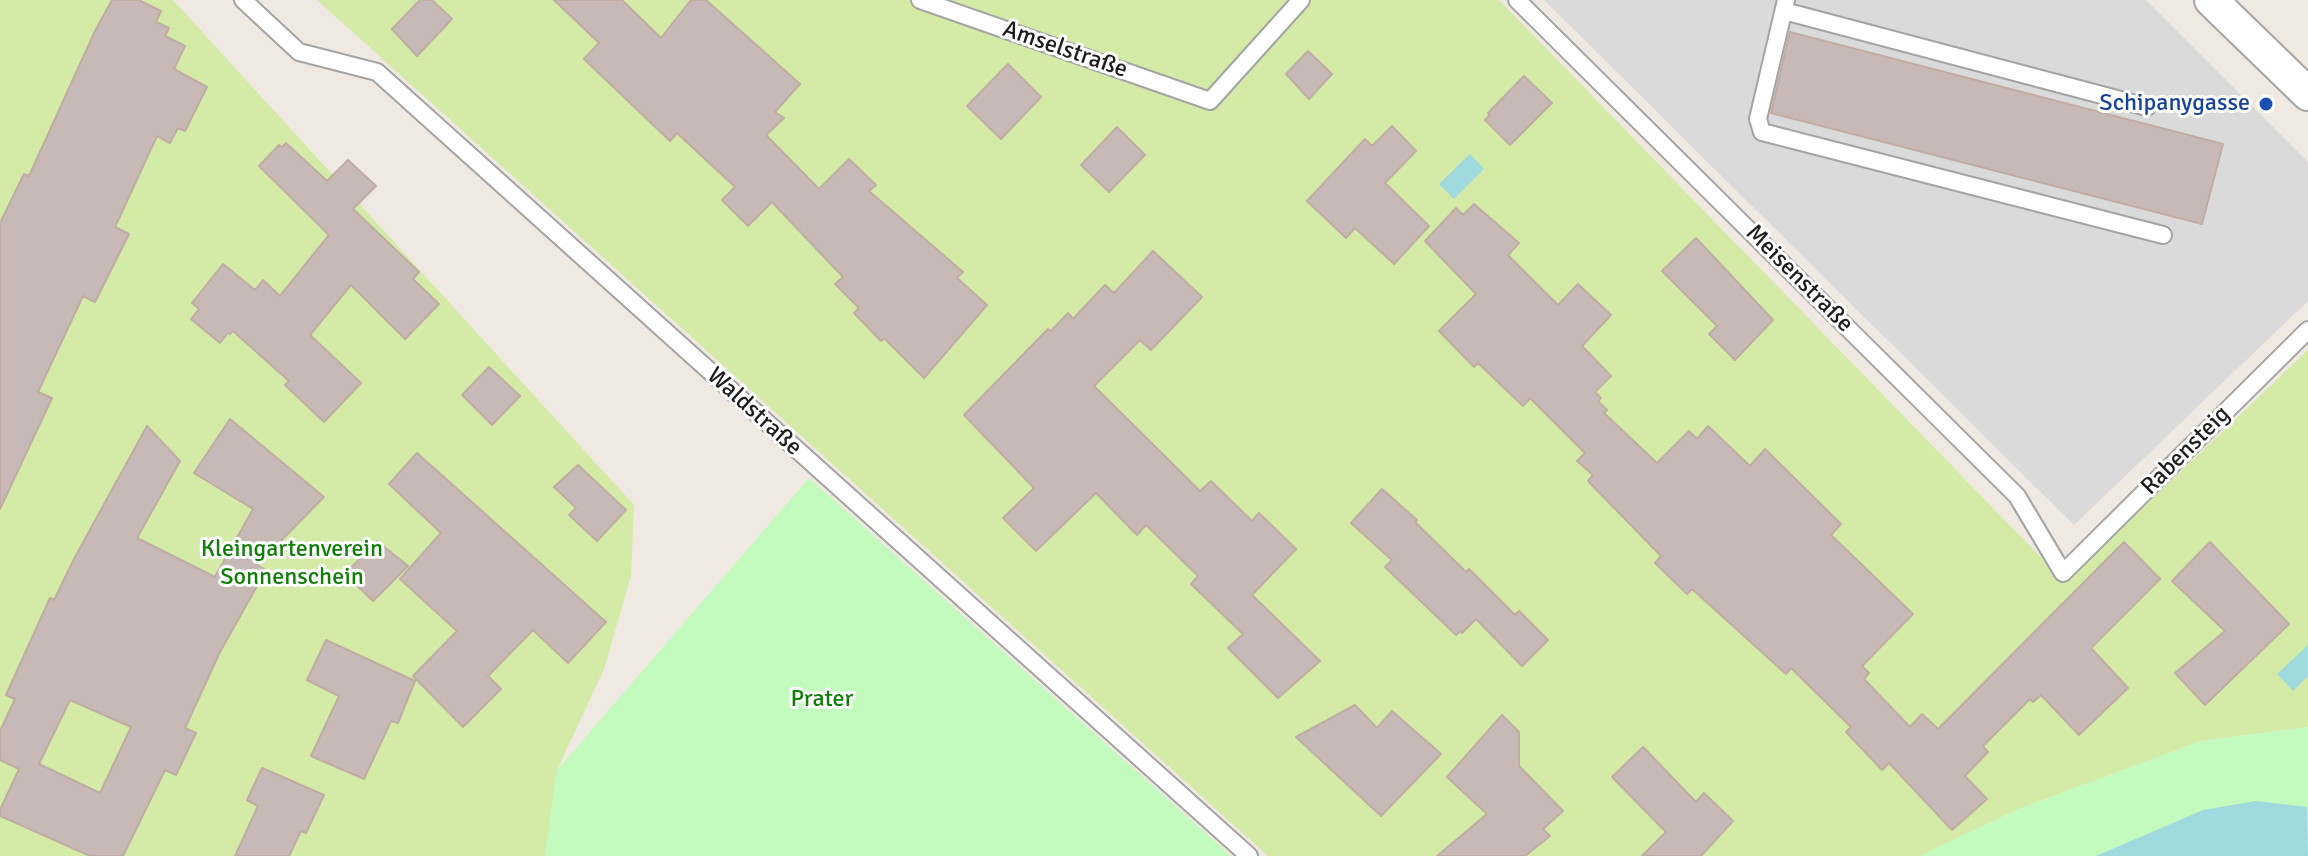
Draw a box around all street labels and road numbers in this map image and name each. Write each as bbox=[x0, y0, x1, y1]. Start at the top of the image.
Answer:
street label: Amselstraße bbox=[999, 15, 1131, 85]
street label: Meisenstraße bbox=[1739, 219, 1859, 339]
street label: Waldstraße bbox=[700, 362, 808, 462]
street label: Rabensteig bbox=[2135, 400, 2237, 502]

